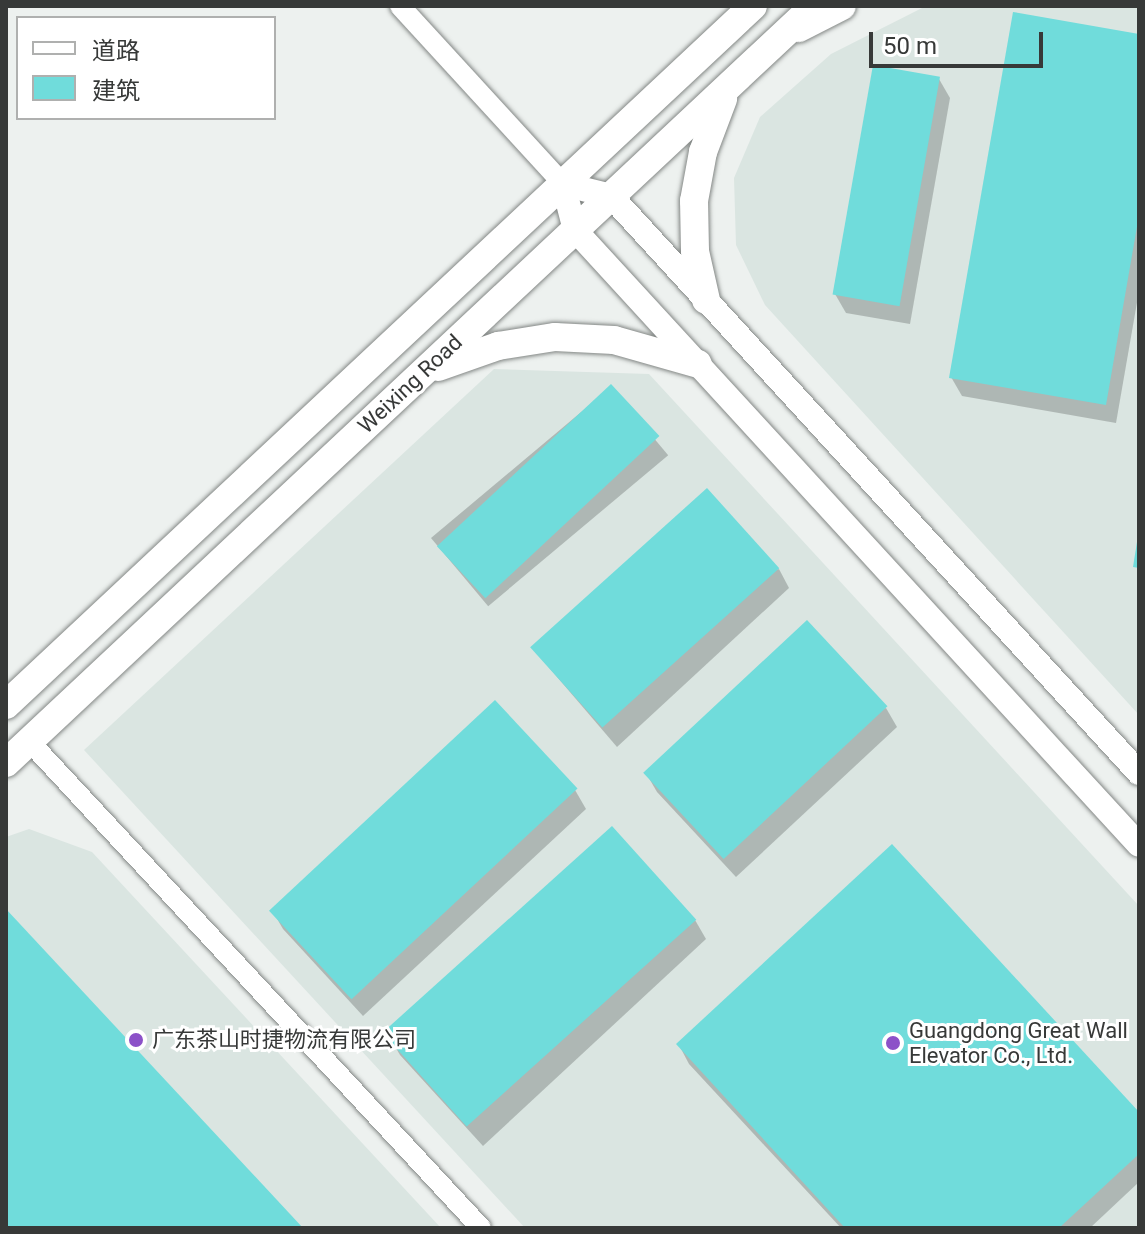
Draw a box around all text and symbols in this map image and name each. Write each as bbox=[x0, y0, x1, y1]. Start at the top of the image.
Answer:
legend bbox=[16, 16, 276, 120]
scale bar bbox=[873, 16, 1047, 66]
text: 50 m bbox=[883, 32, 937, 60]
text: 道路 bbox=[92, 37, 140, 65]
text: 建筑 bbox=[92, 77, 140, 105]
street label: Weixing Road bbox=[352, 329, 468, 439]
place label: Guangdong Great Wall Elevator Co., Ltd. bbox=[909, 1017, 1128, 1068]
place label: 广东茶山时捷物流有限公司 bbox=[152, 1027, 416, 1053]
marker: 广东茶山时捷物流有限公司 bbox=[127, 1031, 145, 1049]
marker: Guangdong Great Wall Elevator Co., Ltd. bbox=[884, 1034, 902, 1052]

